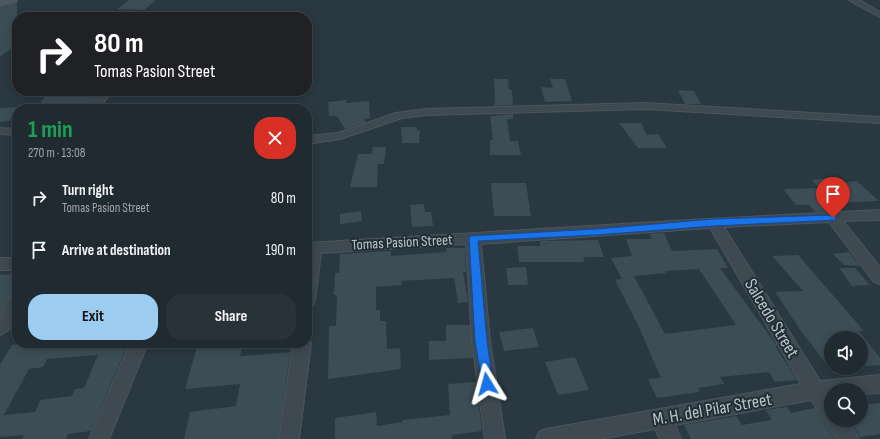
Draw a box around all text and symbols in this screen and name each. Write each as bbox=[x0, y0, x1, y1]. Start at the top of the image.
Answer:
text: 80 m bbox=[94, 27, 143, 60]
icon: right bbox=[28, 28, 80, 80]
text: Tomas Pasion Street bbox=[94, 61, 216, 82]
text: 1 min bbox=[28, 115, 73, 144]
button: close bbox=[254, 117, 296, 159]
text: 270 m · 13:08 bbox=[28, 145, 85, 161]
pin bbox=[816, 177, 850, 218]
text: Turn right bbox=[62, 181, 114, 200]
icon: arrive bbox=[822, 183, 844, 205]
icon: right bbox=[28, 187, 50, 209]
text: 80 m bbox=[271, 189, 296, 208]
text: Tomas Pasion Street bbox=[62, 200, 150, 216]
street label: Tomas Pasion Street bbox=[351, 230, 454, 255]
icon: arrive bbox=[28, 239, 50, 261]
text: Arrive at destination bbox=[62, 241, 171, 260]
text: 190 m bbox=[265, 241, 296, 260]
street label: Salcedo Street bbox=[740, 275, 804, 362]
button: Exit bbox=[28, 294, 158, 340]
button: Share bbox=[166, 294, 296, 340]
map controls bbox=[824, 331, 868, 427]
button: sound bbox=[824, 331, 868, 375]
position arrow bbox=[466, 363, 508, 405]
button: search bbox=[824, 383, 868, 427]
street label: M. H. del Pilar Street bbox=[651, 389, 774, 430]

